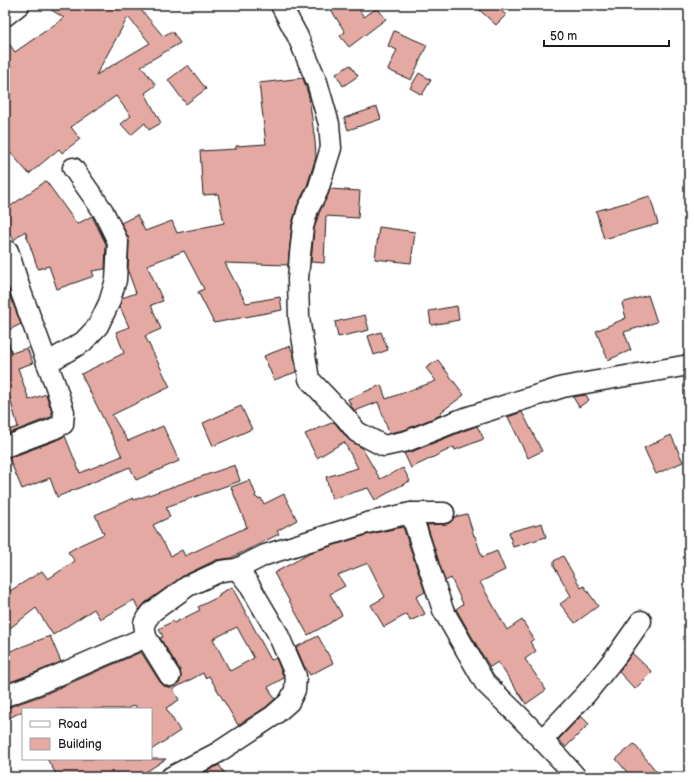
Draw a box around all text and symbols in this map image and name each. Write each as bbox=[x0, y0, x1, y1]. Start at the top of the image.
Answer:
scale bar bbox=[544, 22, 669, 48]
text: 50 m bbox=[550, 29, 577, 44]
legend bbox=[22, 708, 152, 760]
text: Road bbox=[58, 717, 87, 732]
text: Building bbox=[58, 737, 102, 752]

